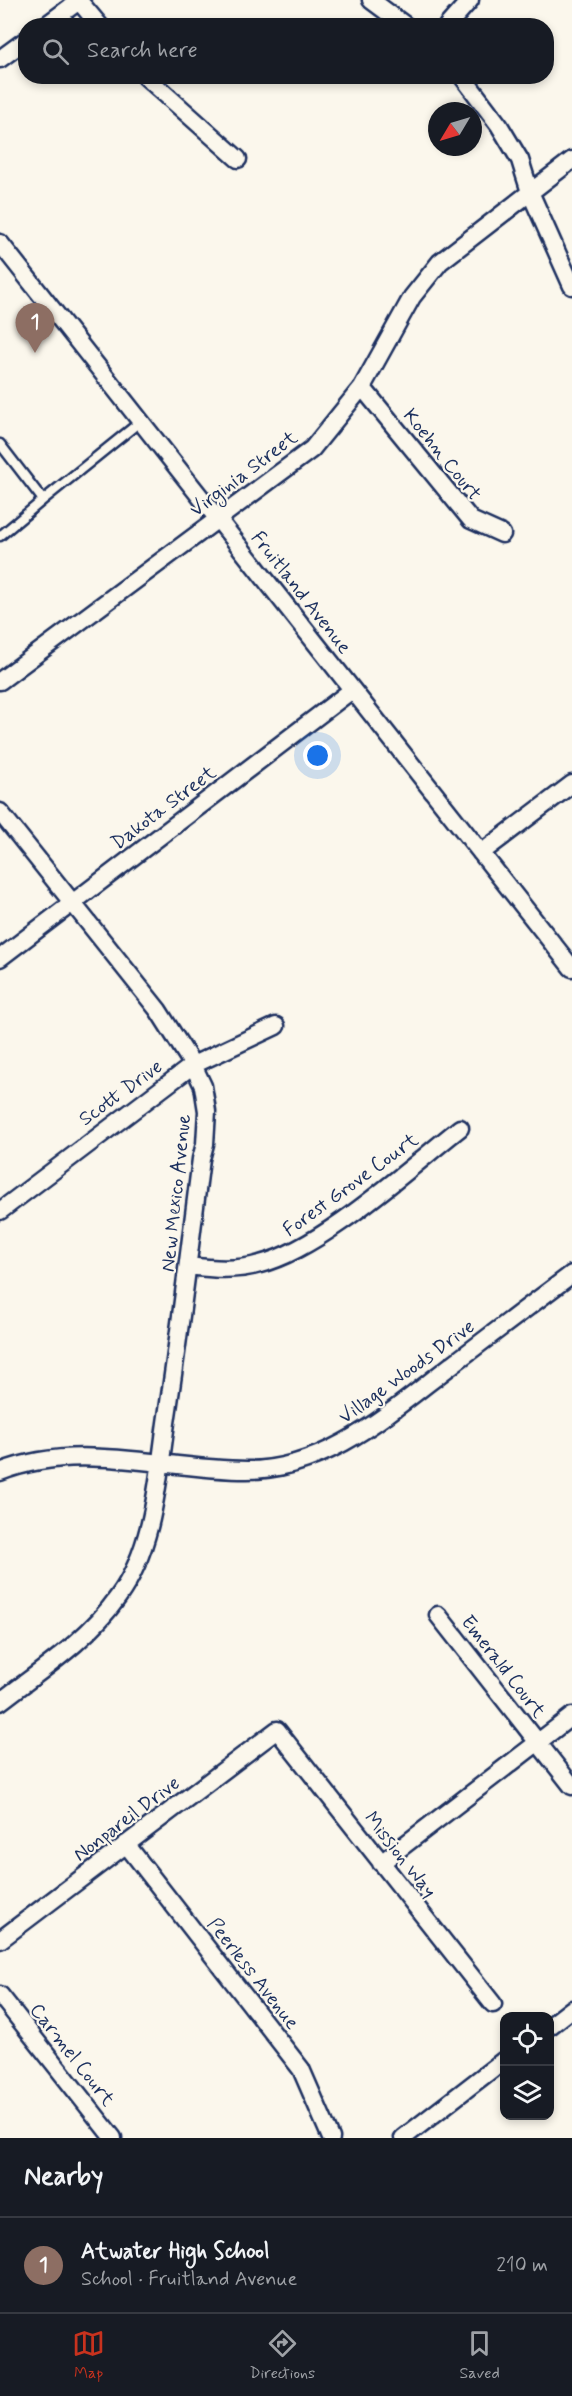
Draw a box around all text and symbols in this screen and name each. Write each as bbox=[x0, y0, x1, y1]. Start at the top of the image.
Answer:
search box bbox=[18, 18, 554, 84]
icon: search bbox=[39, 35, 72, 68]
text: Search here bbox=[87, 37, 198, 65]
north arrow bbox=[428, 102, 482, 156]
pin: 1 bbox=[15, 304, 54, 353]
street label: Koehn Court bbox=[396, 403, 487, 507]
street label: Virginia Street bbox=[184, 425, 304, 525]
street label: Fruitland Avenue bbox=[244, 526, 357, 660]
your location bbox=[303, 741, 332, 770]
street label: Dakota Street bbox=[106, 760, 222, 857]
street label: Scott Drive bbox=[74, 1054, 168, 1133]
street label: New Mexico Avenue bbox=[155, 1113, 198, 1273]
street label: Forest Grove Court bbox=[278, 1127, 424, 1244]
street label: Village Woods Drive bbox=[333, 1314, 480, 1431]
street label: Emerald Court bbox=[454, 1610, 552, 1724]
street label: Nonpareil Drive bbox=[68, 1770, 186, 1868]
street label: Mission Way bbox=[357, 1806, 442, 1904]
street label: Peerless Avenue bbox=[201, 1912, 305, 2036]
street label: Carmel Court bbox=[23, 1998, 121, 2112]
map controls bbox=[500, 2012, 554, 2120]
button: locate bbox=[500, 2012, 554, 2066]
button: layers bbox=[500, 2066, 554, 2120]
text: Nearby bbox=[24, 2160, 103, 2194]
text: Atwater High School bbox=[81, 2238, 269, 2266]
text: 1 bbox=[39, 2252, 48, 2279]
text: 210 m bbox=[496, 2252, 548, 2279]
text: School · Fruitland Avenue bbox=[81, 2266, 297, 2293]
tab: Map bbox=[72, 2327, 105, 2384]
tab: Directions bbox=[249, 2327, 315, 2384]
tab: Saved bbox=[459, 2327, 500, 2384]

